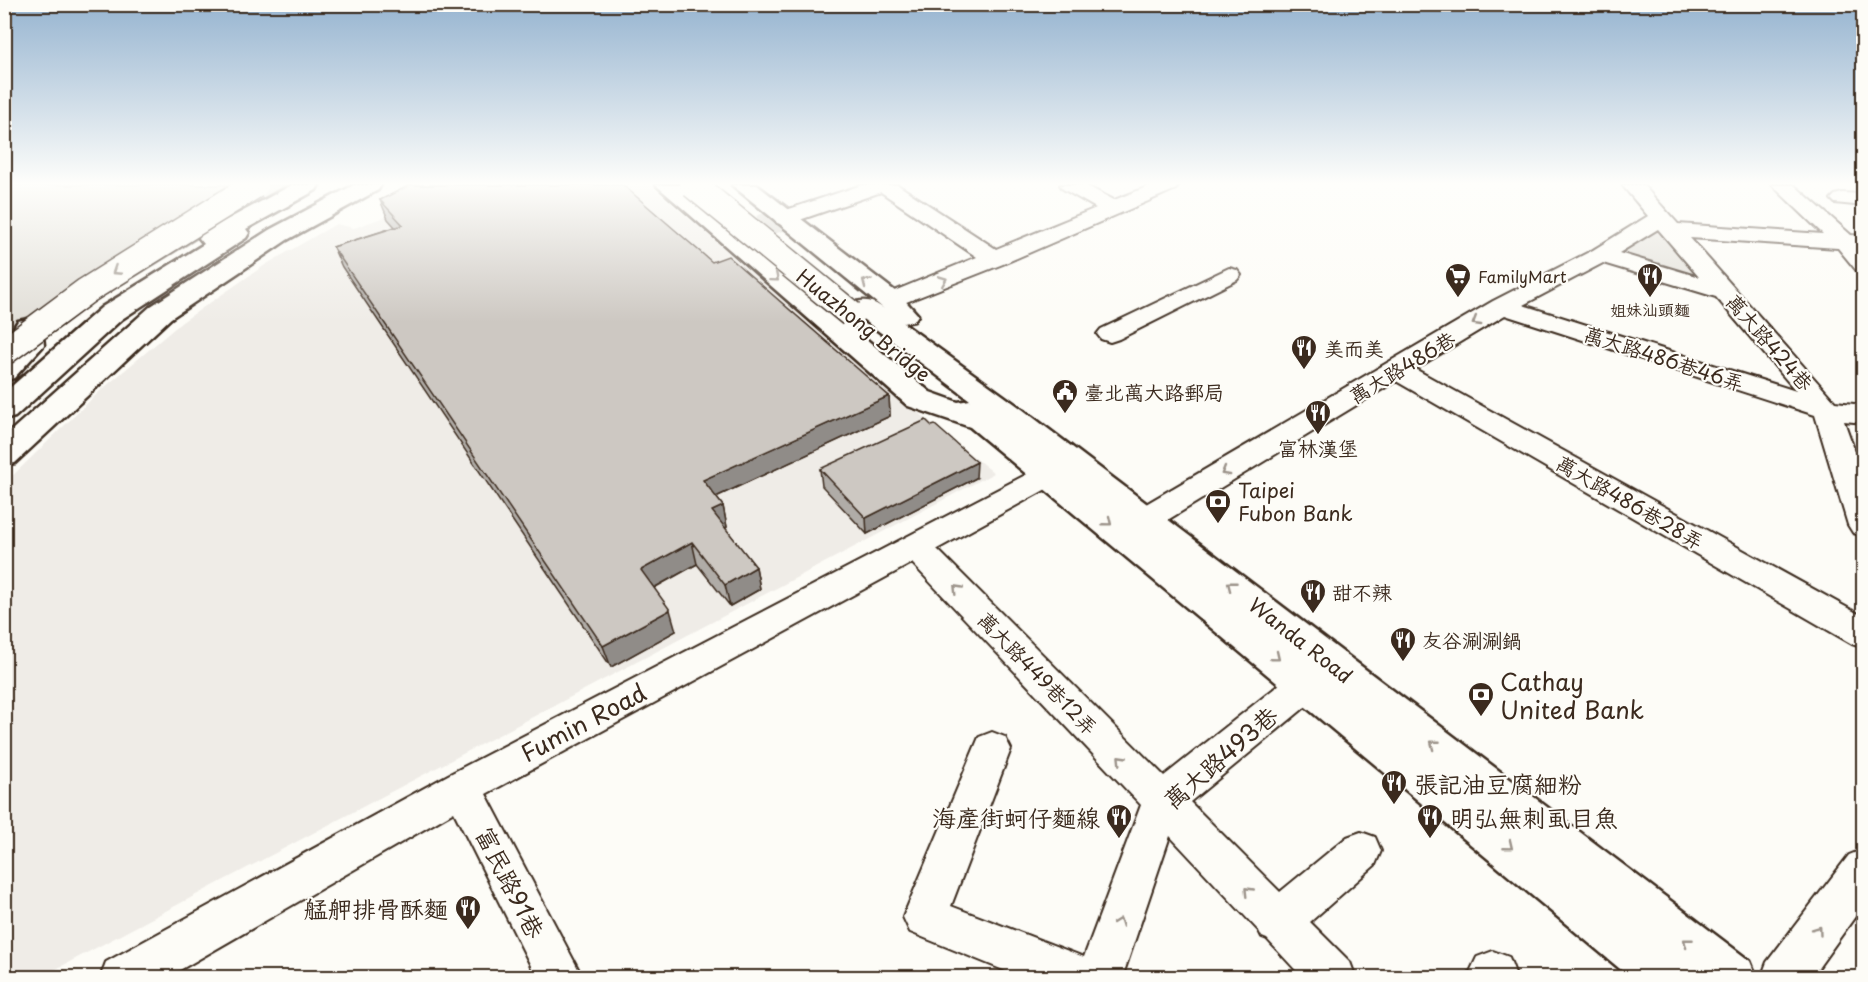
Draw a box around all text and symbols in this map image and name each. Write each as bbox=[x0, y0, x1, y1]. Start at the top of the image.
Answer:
street label: Huazhong Bridge bbox=[790, 261, 938, 389]
supermarket icon: FamilyMart bbox=[1443, 261, 1473, 299]
restaurant icon: 姐妹汕頭麵 bbox=[1635, 261, 1665, 299]
one-way arrow bbox=[112, 264, 123, 275]
place label: FamilyMart bbox=[1478, 264, 1567, 288]
one-way arrow bbox=[768, 271, 779, 282]
one-way arrow bbox=[937, 275, 948, 287]
one-way arrow bbox=[862, 278, 873, 289]
street label: 萬大路424巷 bbox=[1720, 287, 1821, 398]
place label: 姐妹汕頭麵 bbox=[1610, 297, 1690, 321]
one-way arrow bbox=[1471, 315, 1482, 326]
street label: 萬大路486巷46弄 bbox=[1580, 318, 1748, 398]
street label: 萬大路486巷 bbox=[1343, 323, 1462, 411]
restaurant icon: 美而美 bbox=[1289, 333, 1319, 371]
place label: 美而美 bbox=[1324, 333, 1384, 363]
public building icon: 臺北萬大路郵局 bbox=[1050, 377, 1080, 415]
place label: 臺北萬大路郵局 bbox=[1084, 377, 1224, 407]
restaurant icon: 富林漢堡 bbox=[1303, 398, 1333, 436]
place label: 富林漢堡 bbox=[1278, 433, 1358, 463]
street label: 萬大路486巷28弄 bbox=[1551, 448, 1709, 556]
one-way arrow bbox=[1221, 465, 1231, 477]
place label: Taipei Fubon Bank bbox=[1238, 475, 1353, 528]
bank icon: Taipei Fubon Bank bbox=[1203, 487, 1233, 525]
one-way arrow bbox=[1101, 514, 1112, 525]
restaurant icon: 甜不辣 bbox=[1298, 577, 1328, 615]
place label: 甜不辣 bbox=[1332, 577, 1392, 607]
one-way arrow bbox=[1227, 582, 1238, 593]
one-way arrow bbox=[953, 585, 964, 596]
street label: Wanda Road bbox=[1243, 590, 1359, 690]
street label: 萬大路449巷12弄 bbox=[971, 605, 1105, 741]
restaurant icon: 友谷涮涮鍋 bbox=[1388, 625, 1418, 663]
place label: 友谷涮涮鍋 bbox=[1422, 625, 1522, 655]
one-way arrow bbox=[1269, 650, 1280, 661]
place label: Cathay United Bank bbox=[1500, 663, 1644, 727]
street label: Fumin Road bbox=[514, 674, 652, 770]
bank icon: Cathay United Bank bbox=[1466, 680, 1496, 718]
street label: 萬大路493巷 bbox=[1155, 697, 1285, 817]
one-way arrow bbox=[1430, 741, 1441, 752]
one-way arrow bbox=[1117, 756, 1128, 766]
place label: 張記油豆腐細粉 bbox=[1414, 765, 1582, 801]
restaurant icon: 張記油豆腐細粉 bbox=[1379, 768, 1409, 806]
place label: 海產街蚵仔麵線 bbox=[932, 799, 1100, 835]
place label: 明弘無刺虱目魚 bbox=[1450, 799, 1618, 835]
restaurant icon: 海產街蚵仔麵線 bbox=[1104, 802, 1134, 840]
restaurant icon: 明弘無刺虱目魚 bbox=[1415, 802, 1445, 840]
street label: 富民路91巷 bbox=[468, 820, 554, 944]
one-way arrow bbox=[1502, 839, 1513, 850]
one-way arrow bbox=[1244, 888, 1255, 898]
place label: 艋舺排骨酥麵 bbox=[304, 890, 448, 926]
restaurant icon: 艋舺排骨酥麵 bbox=[453, 893, 483, 931]
one-way arrow bbox=[1111, 917, 1124, 928]
one-way arrow bbox=[1811, 926, 1822, 937]
one-way arrow bbox=[1683, 938, 1694, 949]

